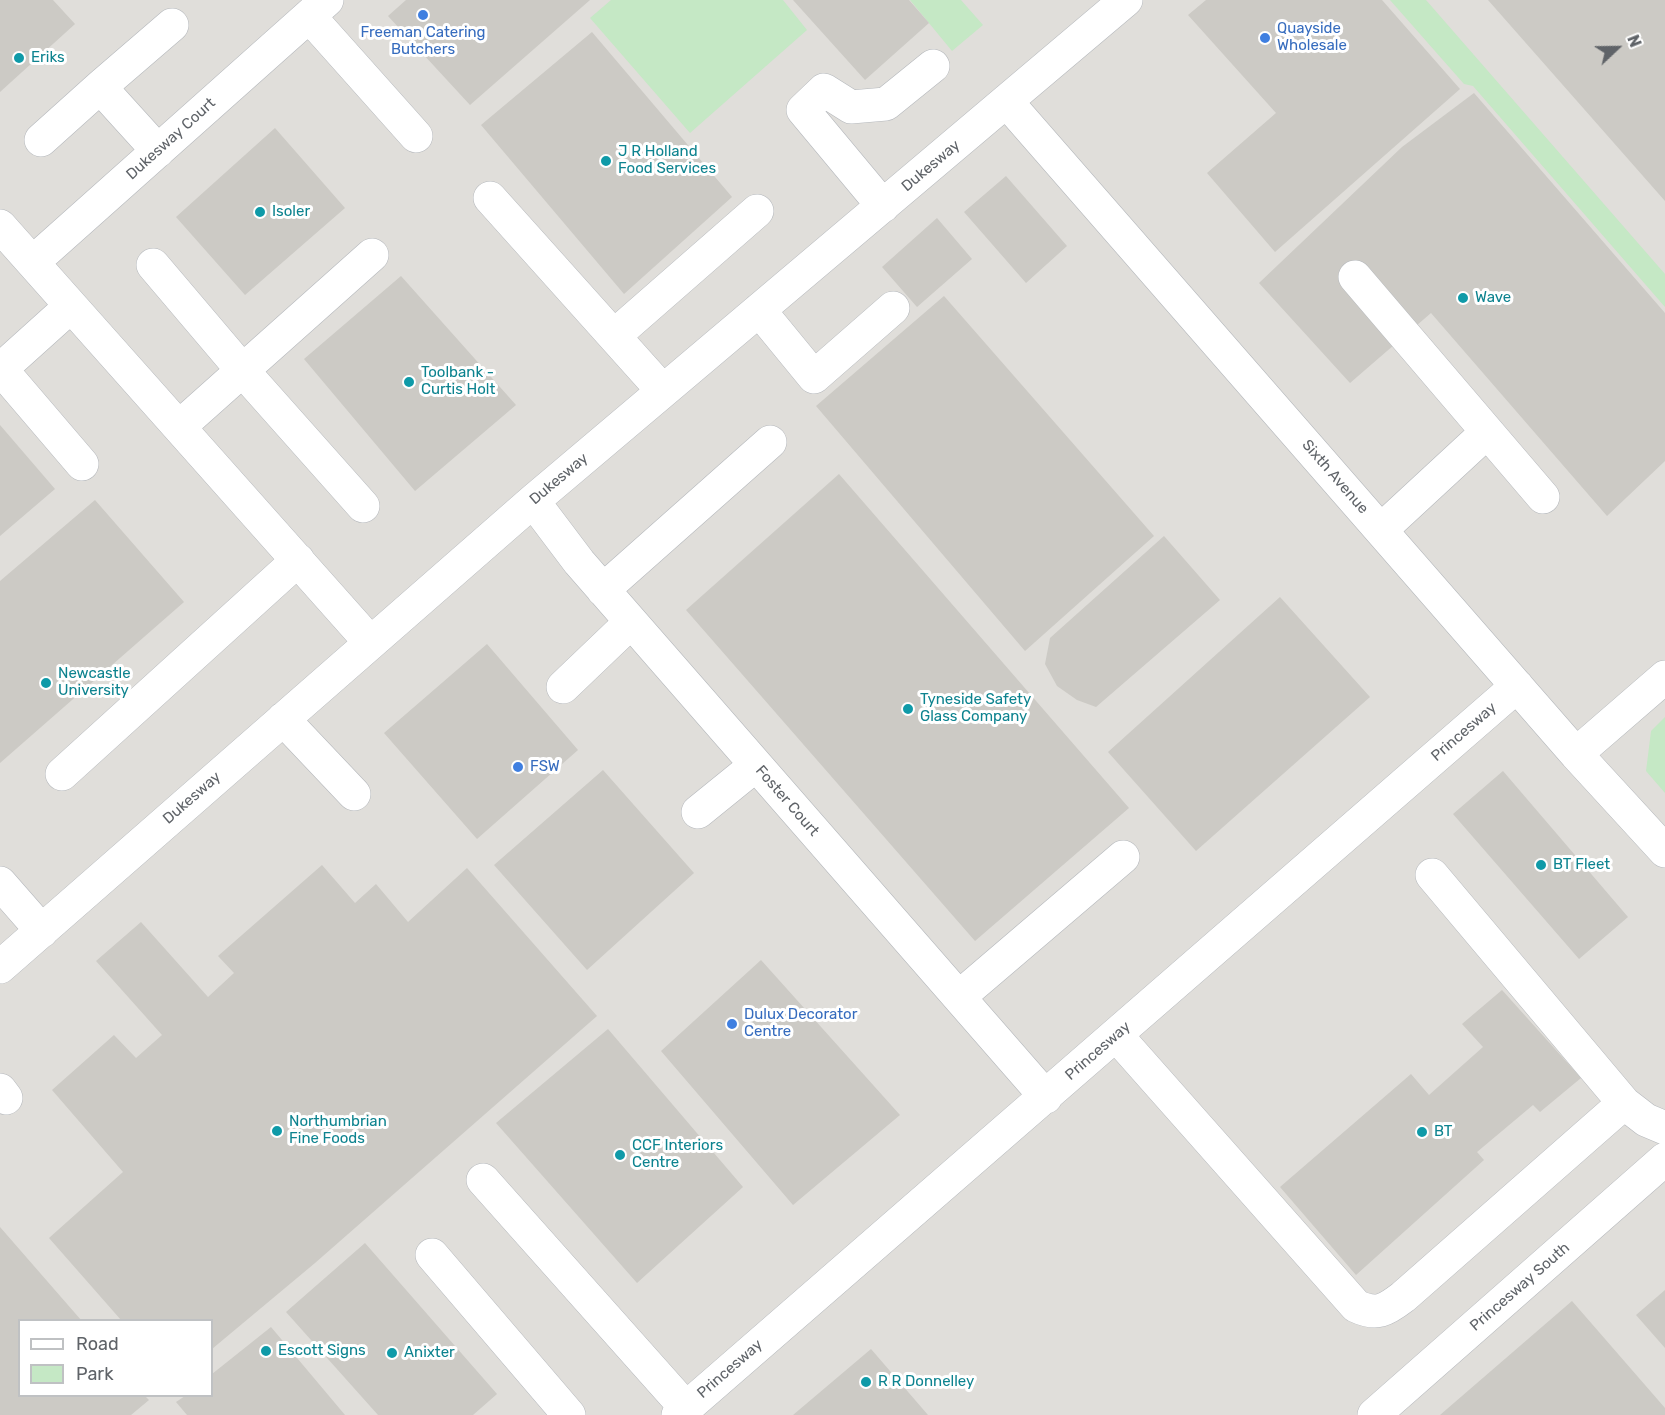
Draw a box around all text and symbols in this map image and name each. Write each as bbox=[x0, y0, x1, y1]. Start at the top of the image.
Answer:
marker: Freeman Catering Butchers bbox=[416, 8, 430, 22]
north arrow bbox=[1587, 18, 1647, 78]
place label: Quayside Wholesale bbox=[1277, 20, 1347, 55]
place label: Freeman Catering Butchers bbox=[360, 24, 486, 59]
marker: Quayside Wholesale bbox=[1258, 31, 1272, 45]
text: N bbox=[1623, 32, 1645, 50]
place label: Eriks bbox=[31, 49, 65, 67]
marker: Eriks bbox=[12, 51, 26, 65]
street label: Dukesway Court bbox=[123, 94, 219, 184]
street label: Dukesway bbox=[898, 136, 964, 196]
place label: J R Holland Food Services bbox=[618, 143, 716, 178]
marker: J R Holland Food Services bbox=[599, 154, 613, 168]
place label: Isoler bbox=[272, 203, 310, 221]
marker: Isoler bbox=[253, 205, 267, 219]
place label: Wave bbox=[1475, 289, 1511, 307]
marker: Wave bbox=[1456, 291, 1470, 305]
place label: Toolbank - Curtis Holt bbox=[421, 364, 495, 399]
marker: Toolbank - Curtis Holt bbox=[402, 375, 416, 389]
street label: Sixth Avenue bbox=[1298, 436, 1372, 518]
street label: Dukesway bbox=[526, 449, 592, 509]
place label: Newcastle University bbox=[58, 665, 131, 700]
marker: Newcastle University bbox=[39, 676, 53, 690]
place label: Tyneside Safety Glass Company bbox=[920, 691, 1031, 726]
street label: Princesway bbox=[1428, 699, 1500, 765]
marker: Tyneside Safety Glass Company bbox=[901, 702, 915, 716]
place label: FSW bbox=[530, 758, 560, 776]
marker: FSW bbox=[511, 760, 525, 774]
street label: Foster Court bbox=[751, 762, 823, 840]
street label: Dukesway bbox=[159, 768, 225, 828]
place label: BT Fleet bbox=[1553, 856, 1610, 874]
marker: BT Fleet bbox=[1534, 858, 1548, 872]
place label: Dulux Decorator Centre bbox=[744, 1006, 857, 1041]
marker: Dulux Decorator Centre bbox=[725, 1017, 739, 1031]
street label: Princesway bbox=[1062, 1018, 1134, 1084]
place label: Northumbrian Fine Foods bbox=[289, 1113, 387, 1148]
place label: BT bbox=[1434, 1123, 1453, 1141]
marker: Northumbrian Fine Foods bbox=[270, 1124, 284, 1138]
marker: BT bbox=[1415, 1125, 1429, 1139]
place label: CCF Interiors Centre bbox=[632, 1137, 723, 1172]
marker: CCF Interiors Centre bbox=[613, 1148, 627, 1162]
street label: Princesway South bbox=[1467, 1239, 1573, 1335]
legend bbox=[18, 1319, 213, 1397]
text: Road bbox=[76, 1333, 119, 1355]
street label: Princesway bbox=[694, 1336, 766, 1402]
place label: Escott Signs bbox=[278, 1342, 366, 1360]
marker: Escott Signs bbox=[259, 1344, 273, 1358]
place label: Anixter bbox=[404, 1344, 455, 1362]
marker: Anixter bbox=[385, 1346, 399, 1360]
text: Park bbox=[76, 1363, 113, 1385]
place label: R R Donnelley bbox=[878, 1373, 974, 1391]
marker: R R Donnelley bbox=[859, 1375, 873, 1389]

